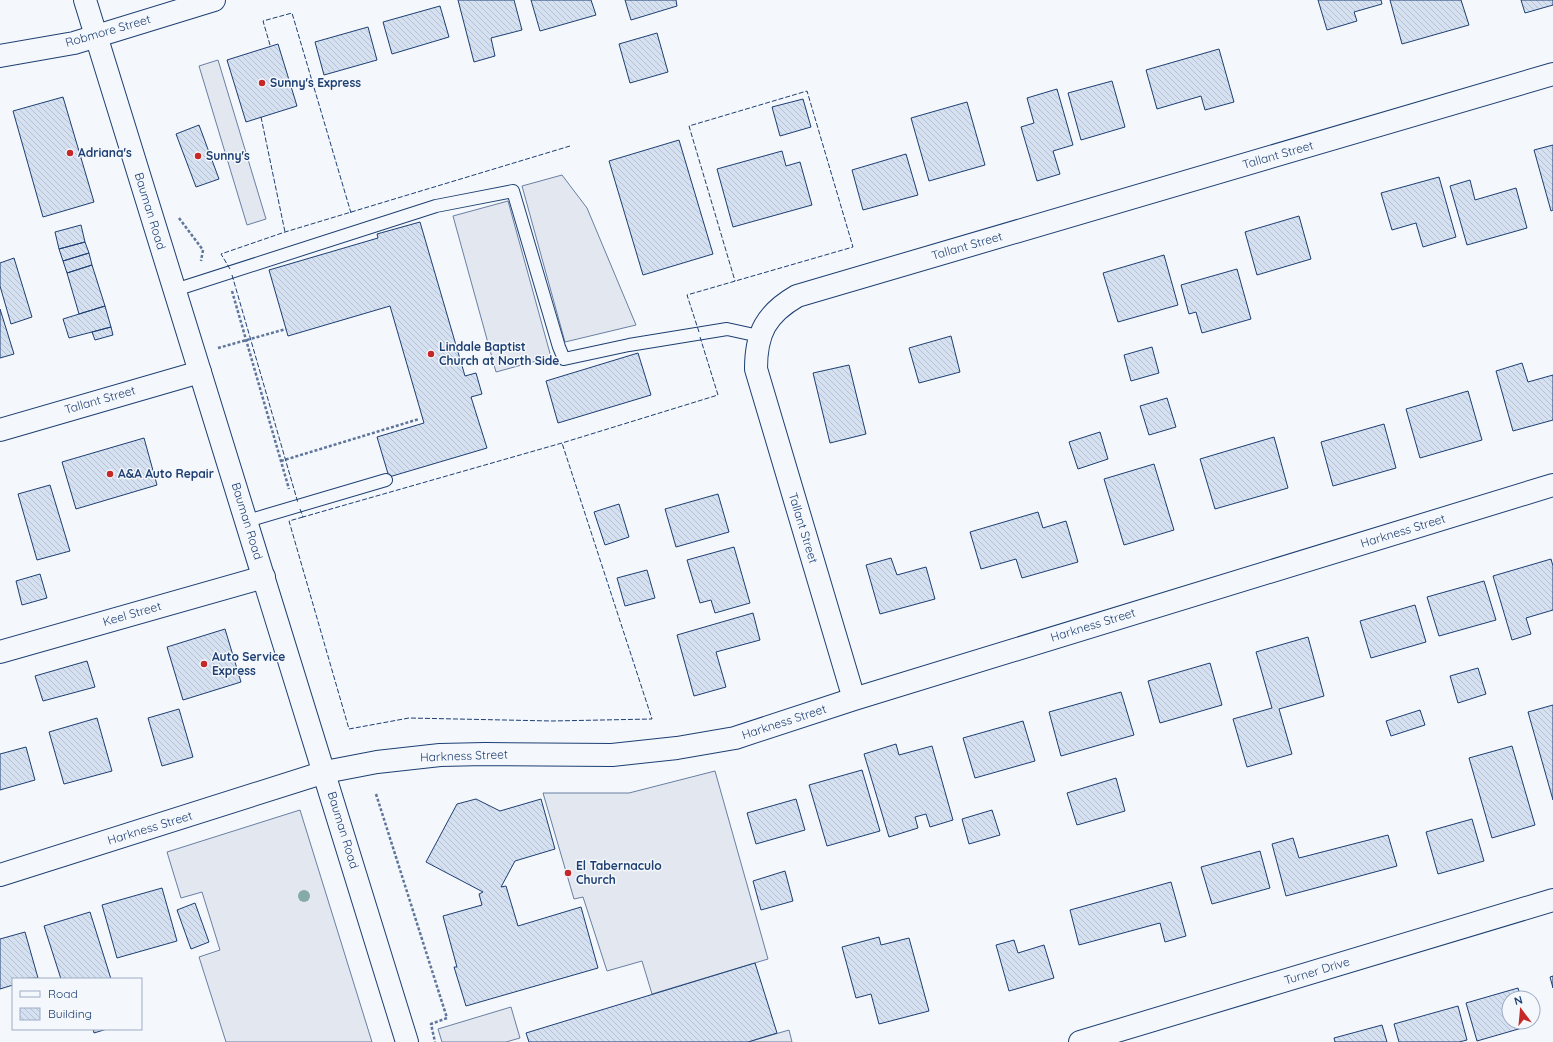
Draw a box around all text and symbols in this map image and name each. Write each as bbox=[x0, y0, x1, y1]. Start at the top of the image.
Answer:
street label: Robmore Street bbox=[64, 11, 152, 50]
place label: Sunny's Express bbox=[270, 75, 361, 90]
marker: Sunny's Express bbox=[257, 78, 267, 88]
street label: Tallant Street bbox=[1241, 137, 1315, 172]
place label: Adriana's bbox=[78, 145, 132, 160]
marker: Adriana's bbox=[65, 148, 75, 158]
place label: Sunny's bbox=[206, 148, 250, 163]
marker: Sunny's bbox=[193, 151, 203, 161]
street label: Bauman Road bbox=[132, 170, 169, 251]
street label: Tallant Street bbox=[930, 228, 1004, 263]
place label: Lindale Baptist Church at North Side bbox=[439, 339, 559, 368]
marker: Lindale Baptist Church at North Side bbox=[426, 349, 436, 359]
street label: Tallant Street bbox=[63, 382, 137, 417]
place label: A&A Auto Repair bbox=[118, 466, 214, 481]
marker: A&A Auto Repair bbox=[105, 469, 115, 479]
street label: Bauman Road bbox=[229, 480, 266, 561]
street label: Tallant Street bbox=[786, 491, 821, 565]
street label: Harkness Street bbox=[1359, 510, 1447, 551]
street label: Keel Street bbox=[101, 598, 163, 629]
street label: Harkness Street bbox=[1049, 604, 1137, 645]
place label: Auto Service Express bbox=[212, 649, 285, 678]
marker: Auto Service Express bbox=[199, 659, 209, 669]
street label: Harkness Street bbox=[740, 701, 828, 742]
street label: Harkness Street bbox=[420, 746, 508, 765]
street label: Bauman Road bbox=[325, 789, 362, 870]
street label: Harkness Street bbox=[106, 807, 194, 848]
place label: El Tabernaculo Church bbox=[576, 858, 662, 887]
marker: El Tabernaculo Church bbox=[563, 868, 573, 878]
street label: Turner Drive bbox=[1282, 953, 1352, 988]
legend bbox=[12, 978, 142, 1030]
text: Road bbox=[48, 986, 78, 1001]
north arrow bbox=[1501, 990, 1541, 1030]
text: N bbox=[1512, 993, 1524, 1008]
text: Building bbox=[48, 1006, 92, 1021]

